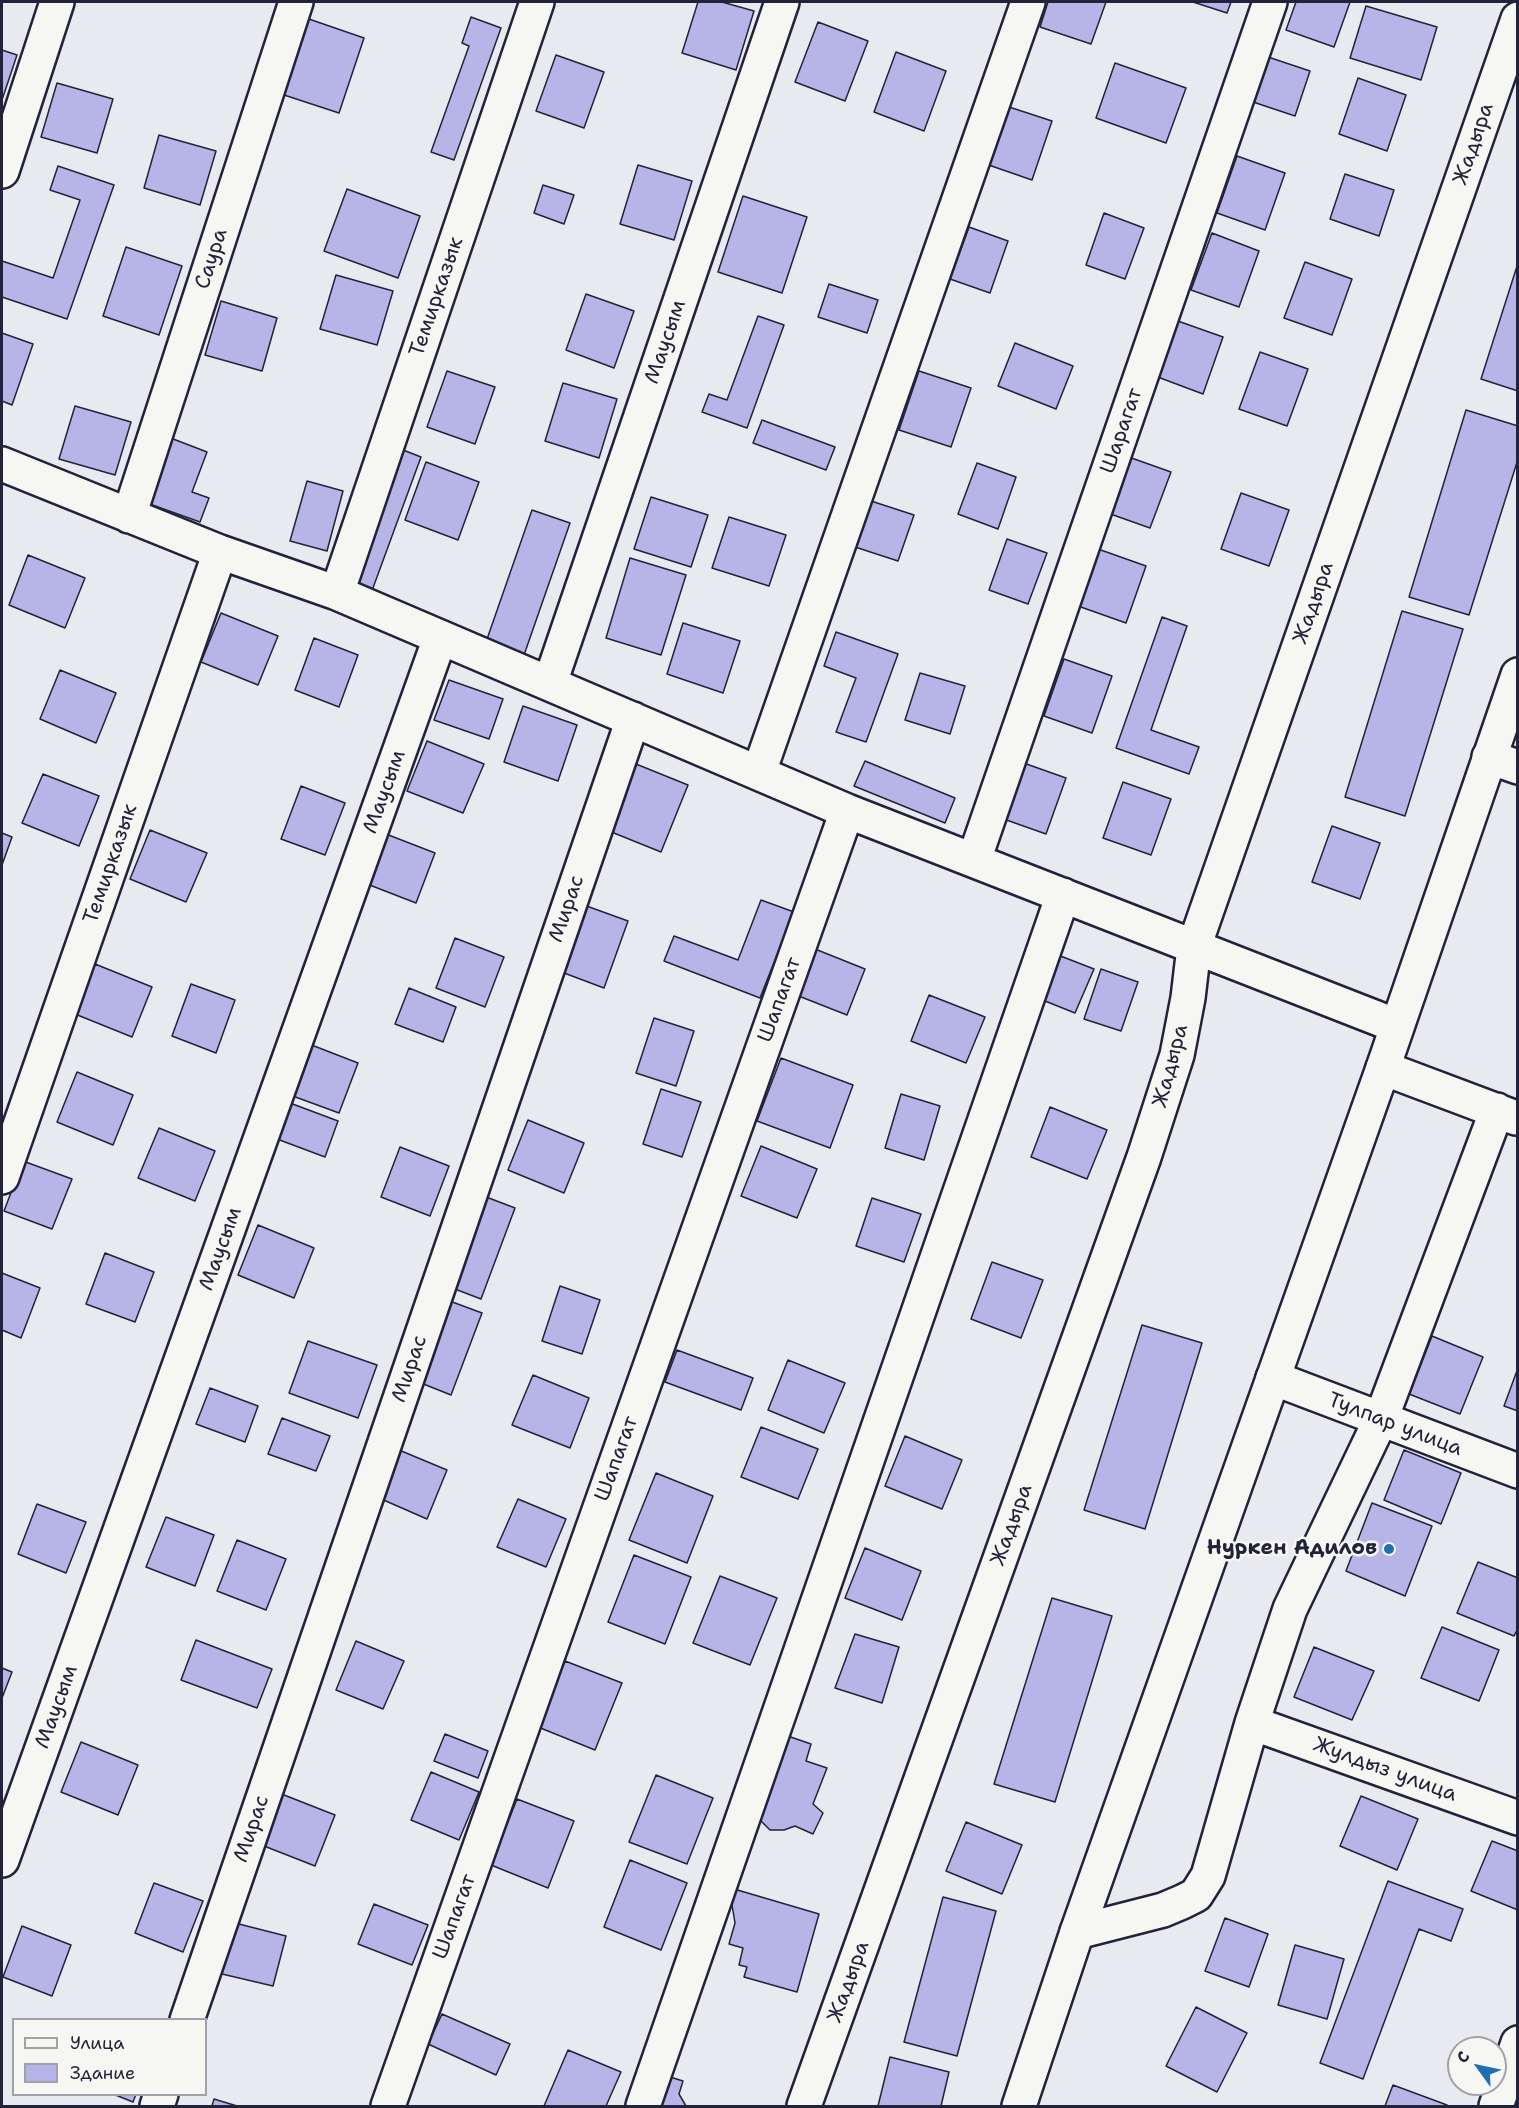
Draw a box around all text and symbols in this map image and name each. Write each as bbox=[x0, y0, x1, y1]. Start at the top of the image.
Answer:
street label: Жадыра bbox=[1448, 100, 1500, 188]
street label: Саура bbox=[190, 225, 234, 293]
street label: Темирказык bbox=[405, 234, 469, 360]
street label: Маусым bbox=[640, 297, 692, 387]
street label: Шарагат bbox=[1096, 385, 1148, 477]
street label: Жадыра bbox=[1288, 559, 1340, 647]
street label: Маусым bbox=[358, 747, 412, 837]
street label: Темирказык bbox=[79, 801, 143, 927]
street label: Мирас bbox=[544, 872, 590, 946]
street label: Шапагат bbox=[753, 954, 807, 1046]
street label: Жадыра bbox=[1148, 1022, 1194, 1110]
street label: Маусым bbox=[194, 1204, 248, 1294]
street label: Мирас bbox=[387, 1332, 433, 1406]
street label: Тулпар улица bbox=[1324, 1388, 1466, 1462]
street label: Шапагат bbox=[590, 1413, 644, 1505]
street label: Жадыра bbox=[986, 1481, 1038, 1569]
place label: Нуркен Адилов bbox=[1207, 1536, 1377, 1562]
marker: Нуркен Адилов bbox=[1382, 1542, 1396, 1556]
street label: Маусым bbox=[30, 1662, 84, 1752]
street label: Жулдыз улица bbox=[1310, 1732, 1460, 1808]
street label: Мирас bbox=[229, 1792, 275, 1866]
street label: Шапагат bbox=[428, 1871, 482, 1963]
street label: Жадыра bbox=[823, 1938, 875, 2026]
legend bbox=[12, 2018, 207, 2096]
text: Улица bbox=[70, 2031, 124, 2055]
north arrow bbox=[1447, 2036, 1507, 2096]
text: С bbox=[1452, 2047, 1475, 2067]
text: Здание bbox=[70, 2061, 135, 2085]

